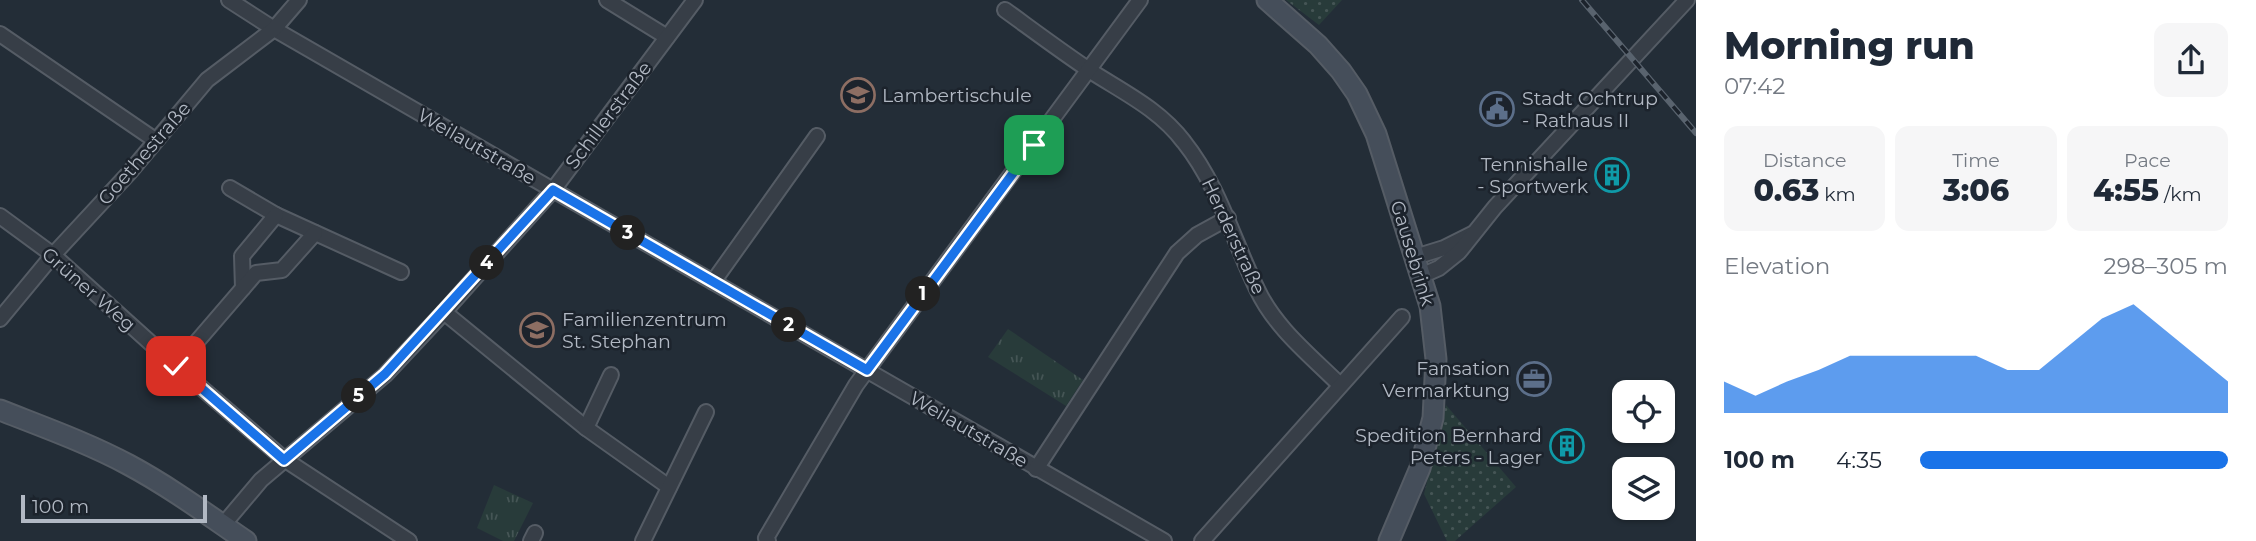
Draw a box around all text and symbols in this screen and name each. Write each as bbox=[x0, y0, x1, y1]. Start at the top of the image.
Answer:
text: Morning run bbox=[1724, 22, 1975, 69]
button: share bbox=[2154, 23, 2228, 97]
street label: Schillerstraße bbox=[560, 57, 656, 174]
text: 07:42 bbox=[1724, 72, 1785, 100]
school or university icon: Lambertischule bbox=[839, 76, 877, 114]
place label: Lambertischule bbox=[882, 84, 1032, 107]
place label: Stadt Ochtrup - Rathaus II bbox=[1522, 87, 1658, 132]
public building icon: Stadt Ochtrup - Rathaus II bbox=[1478, 90, 1516, 128]
street label: Goethestraße bbox=[93, 97, 195, 210]
street label: Weilautstraße bbox=[414, 103, 540, 190]
pin bbox=[1004, 115, 1064, 175]
icon: arrive bbox=[1015, 126, 1053, 164]
text: Distance bbox=[1763, 149, 1846, 172]
text: Time bbox=[1952, 149, 2000, 172]
text: Pace bbox=[2124, 149, 2171, 172]
place label: Tennishalle - Sportwerk bbox=[1477, 153, 1589, 198]
building icon: Tennishalle - Sportwerk bbox=[1593, 156, 1631, 194]
text: 0.63 bbox=[1754, 172, 1819, 209]
text: 3:06 bbox=[1943, 172, 2009, 209]
text: 4:55 bbox=[2093, 172, 2159, 209]
street label: Herderstraße bbox=[1197, 175, 1270, 298]
text: km bbox=[1819, 183, 1856, 206]
text: /km bbox=[2159, 183, 2202, 206]
street label: Gausebrink bbox=[1386, 198, 1440, 309]
pin: 3 bbox=[610, 216, 646, 250]
text: 3 bbox=[622, 221, 633, 244]
street label: Grüner Weg bbox=[37, 242, 140, 336]
pin: 4 bbox=[470, 246, 504, 280]
text: 4 bbox=[480, 251, 493, 274]
text: Elevation bbox=[1724, 252, 1830, 280]
text: 298–305 m bbox=[2104, 252, 2228, 280]
pin: 1 bbox=[906, 276, 940, 312]
text: 1 bbox=[919, 282, 926, 305]
place label: Familienzentrum St. Stephan bbox=[562, 308, 727, 353]
pin: 2 bbox=[772, 308, 806, 342]
school or university icon: Familienzentrum St. Stephan bbox=[518, 311, 556, 349]
text: 2 bbox=[783, 313, 794, 336]
pin bbox=[146, 336, 206, 396]
icon: check bbox=[157, 347, 195, 385]
place label: Fansation Vermarktung bbox=[1382, 357, 1510, 402]
office icon: Fansation Vermarktung bbox=[1515, 360, 1553, 398]
pin: 5 bbox=[342, 378, 376, 414]
map controls bbox=[1612, 380, 1675, 520]
button: locate bbox=[1612, 380, 1675, 443]
text: 5 bbox=[353, 384, 364, 407]
street label: Weilautstraße bbox=[906, 386, 1032, 473]
place label: Spedition Bernhard Peters - Lager bbox=[1355, 424, 1542, 469]
building icon: Spedition Bernhard Peters - Lager bbox=[1548, 427, 1586, 465]
text: 100 m bbox=[1724, 446, 1795, 474]
text: 4:35 bbox=[1836, 446, 1882, 474]
button: layers bbox=[1612, 457, 1675, 520]
scale bar bbox=[21, 492, 206, 524]
text: 100 m bbox=[32, 495, 89, 518]

